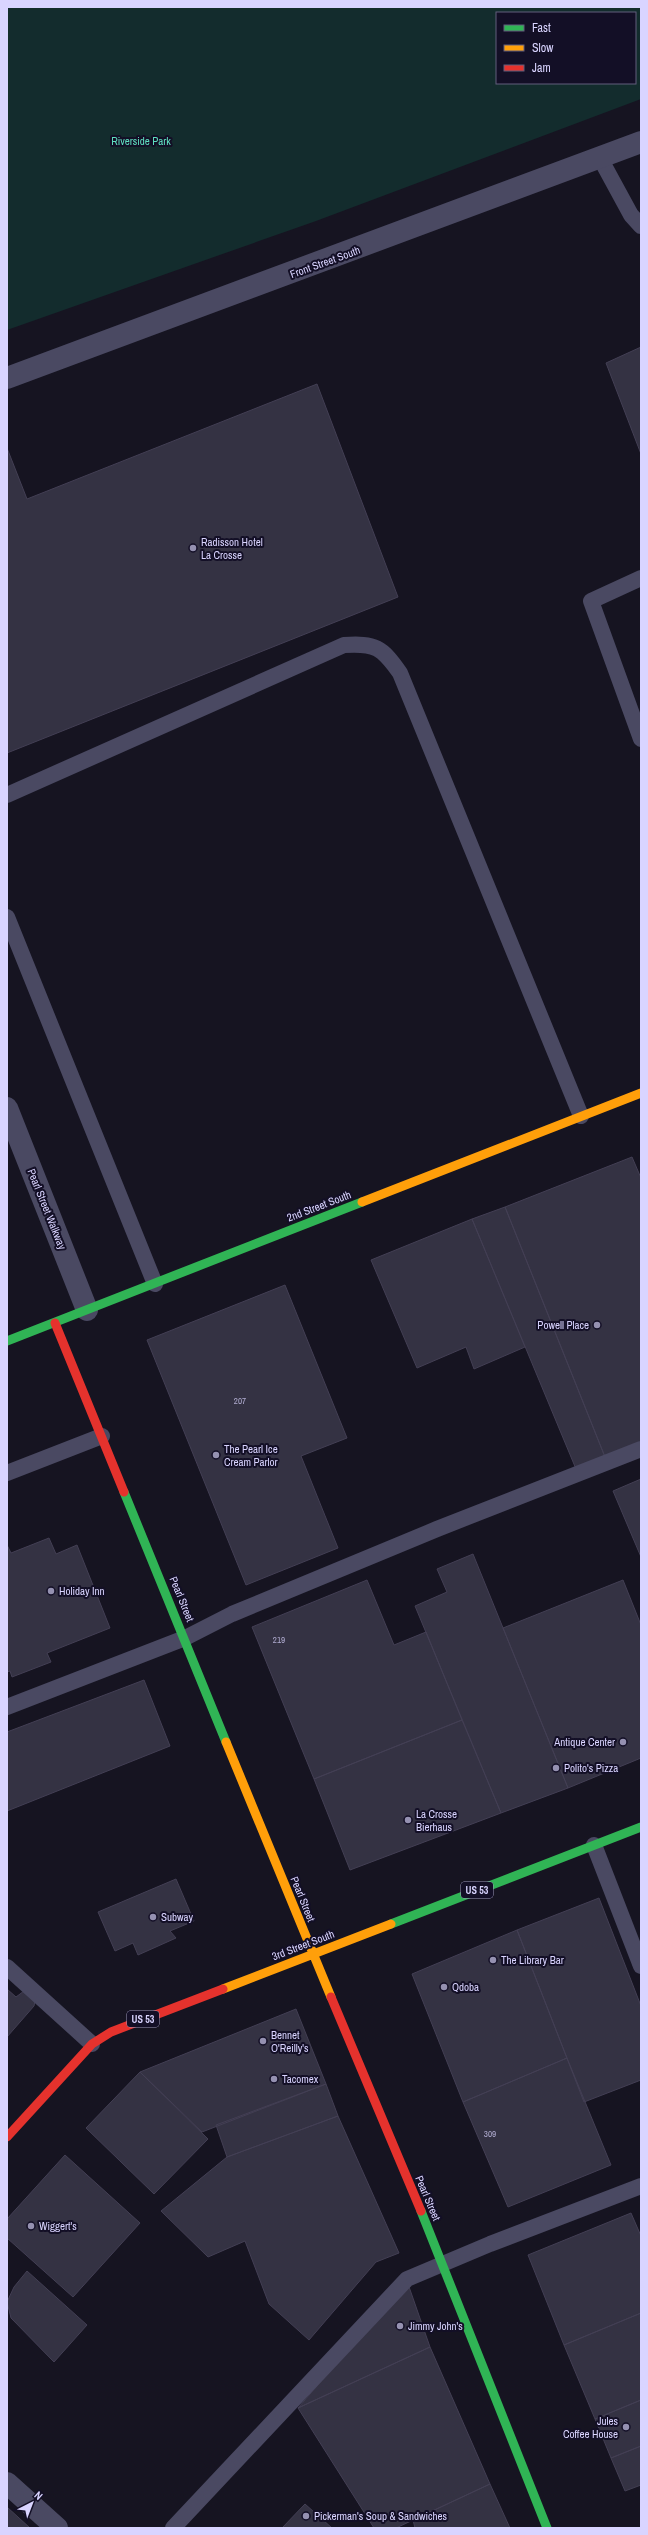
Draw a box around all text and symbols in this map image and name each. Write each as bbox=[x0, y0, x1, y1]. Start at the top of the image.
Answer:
legend bbox=[496, 12, 636, 84]
text: Fast bbox=[532, 20, 551, 36]
text: Slow bbox=[532, 40, 554, 56]
text: Jam bbox=[532, 60, 551, 76]
park label: Riverside Park bbox=[111, 134, 171, 148]
street label: Front Street South bbox=[288, 243, 362, 281]
place label: Radisson Hotel La Crosse bbox=[201, 535, 263, 562]
marker: Radisson Hotel La Crosse bbox=[188, 543, 198, 553]
street label: Pearl Street Walkway bbox=[24, 1167, 70, 1252]
street label: 2nd Street South bbox=[285, 1187, 353, 1225]
place label: Powell Place bbox=[537, 1318, 589, 1332]
marker: Powell Place bbox=[592, 1320, 602, 1330]
house number: 207 bbox=[234, 1395, 246, 1407]
place label: The Pearl Ice Cream Parlor bbox=[224, 1442, 278, 1469]
marker: The Pearl Ice Cream Parlor bbox=[211, 1450, 221, 1460]
street label: Pearl Street bbox=[167, 1574, 198, 1624]
place label: Holiday Inn bbox=[59, 1584, 105, 1598]
marker: Holiday Inn bbox=[46, 1586, 56, 1596]
house number: 219 bbox=[273, 1634, 285, 1646]
place label: Antique Center bbox=[553, 1735, 615, 1749]
marker: Antique Center bbox=[618, 1737, 628, 1747]
place label: Polito's Pizza bbox=[564, 1761, 618, 1775]
marker: Polito's Pizza bbox=[551, 1763, 561, 1773]
place label: La Crosse Bierhaus bbox=[416, 1807, 457, 1834]
marker: La Crosse Bierhaus bbox=[403, 1815, 413, 1825]
street label: Pearl Street bbox=[288, 1874, 319, 1924]
road number: US 53 bbox=[461, 1882, 493, 1898]
place label: Subway bbox=[161, 1910, 194, 1924]
marker: Subway bbox=[148, 1912, 158, 1922]
street label: 3rd Street South bbox=[270, 1927, 336, 1963]
place label: The Library Bar bbox=[501, 1953, 564, 1967]
marker: The Library Bar bbox=[488, 1955, 498, 1965]
place label: Qdoba bbox=[452, 1980, 479, 1994]
marker: Qdoba bbox=[439, 1982, 449, 1992]
road number: US 53 bbox=[127, 2011, 159, 2027]
place label: Bennet O'Reilly's bbox=[271, 2028, 309, 2055]
marker: Bennet O'Reilly's bbox=[258, 2036, 268, 2046]
place label: Tacomex bbox=[282, 2072, 319, 2086]
marker: Tacomex bbox=[269, 2074, 279, 2084]
house number: 309 bbox=[484, 2128, 496, 2140]
street label: Pearl Street bbox=[412, 2173, 444, 2223]
place label: Wiggert's bbox=[39, 2219, 77, 2233]
marker: Wiggert's bbox=[26, 2221, 36, 2231]
place label: Jimmy John's bbox=[408, 2319, 463, 2333]
marker: Jimmy John's bbox=[395, 2321, 405, 2331]
place label: Jules Coffee House bbox=[563, 2414, 618, 2441]
marker: Jules Coffee House bbox=[621, 2422, 631, 2432]
north arrow bbox=[12, 2483, 52, 2523]
text: N bbox=[32, 2488, 46, 2503]
place label: Pickerman's Soup & Sandwiches bbox=[314, 2509, 448, 2523]
marker: Pickerman's Soup & Sandwiches bbox=[301, 2511, 311, 2521]

